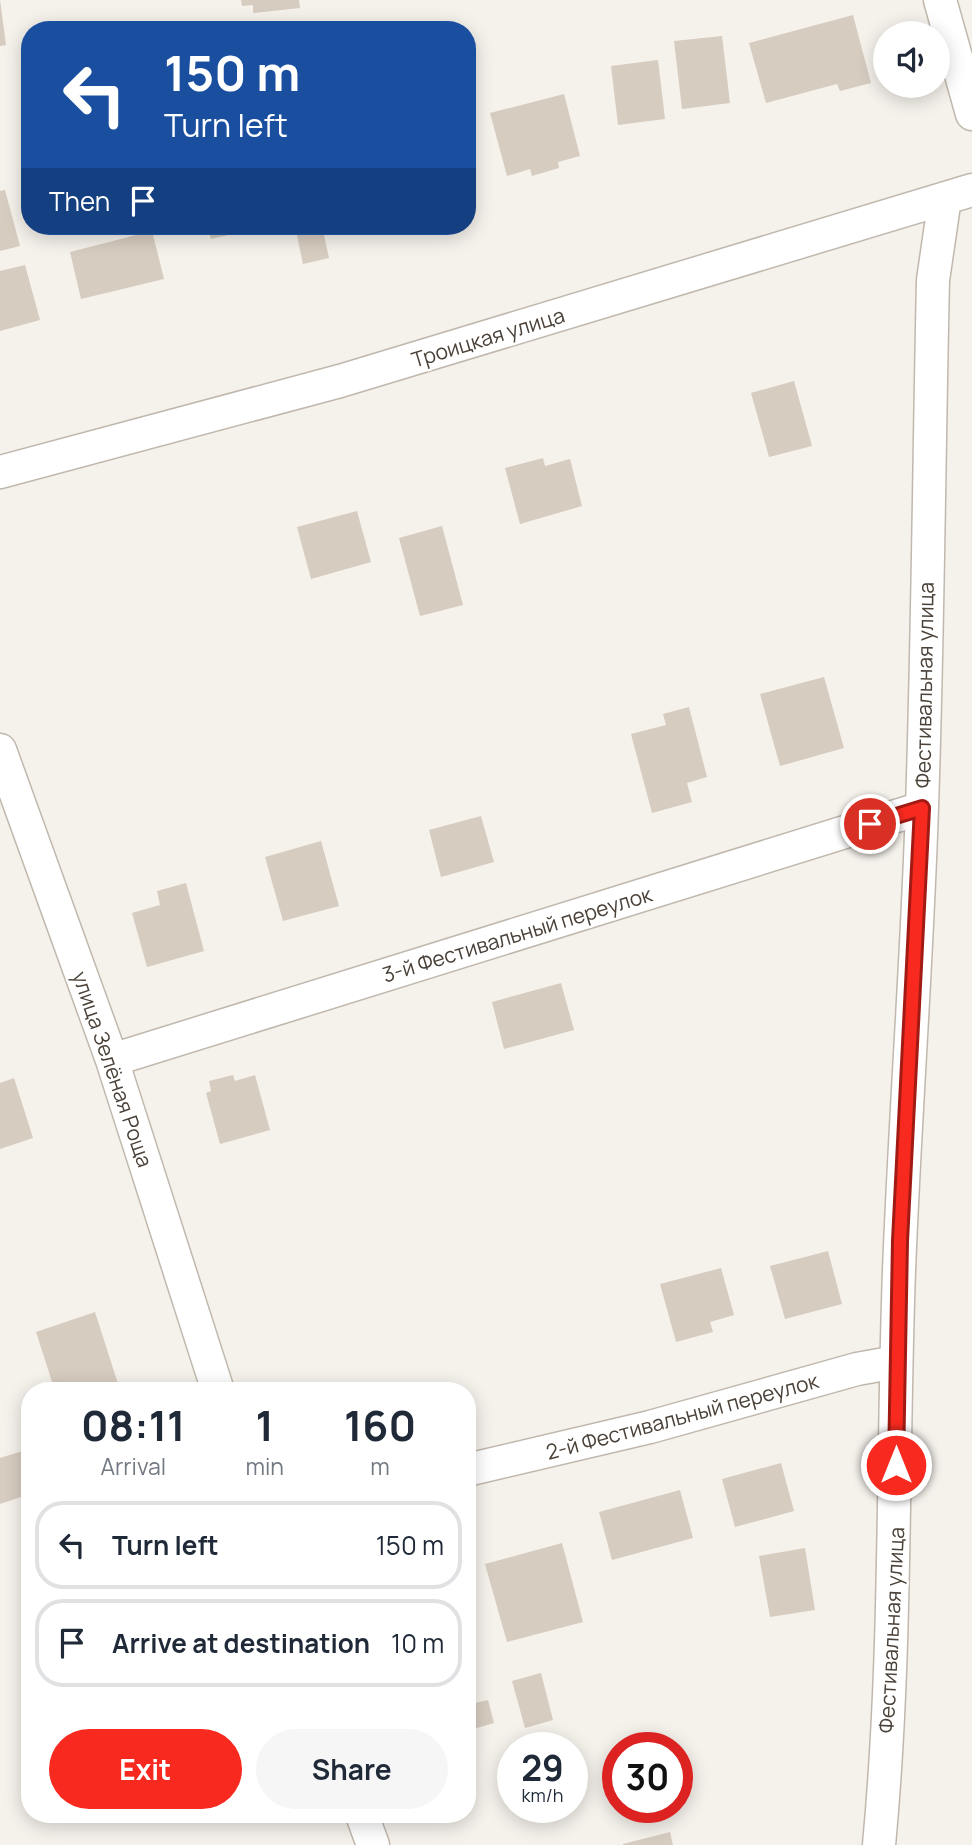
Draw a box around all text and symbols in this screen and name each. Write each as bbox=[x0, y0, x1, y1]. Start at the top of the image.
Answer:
map controls bbox=[873, 21, 950, 98]
button: sound bbox=[873, 21, 950, 98]
text: 150 m bbox=[164, 39, 300, 106]
icon: left bbox=[49, 49, 140, 140]
text: Turn left bbox=[164, 103, 288, 147]
icon: arrive bbox=[124, 182, 162, 220]
text: Then bbox=[49, 183, 110, 219]
street label: Троицкая улица bbox=[408, 300, 568, 374]
street label: Фестивальная улица bbox=[908, 582, 940, 788]
pin bbox=[840, 794, 900, 854]
icon: arrive bbox=[851, 805, 889, 843]
street label: 3-й Фестивальный переулок bbox=[379, 879, 656, 988]
street label: улица Зелёная Роща bbox=[66, 967, 160, 1171]
street label: 2-й Фестивальный переулок bbox=[543, 1366, 822, 1466]
text: 08:11 bbox=[81, 1396, 185, 1454]
text: 1 bbox=[255, 1396, 274, 1454]
text: 160 bbox=[344, 1396, 416, 1454]
position arrow bbox=[859, 1428, 933, 1502]
text: Arrival bbox=[100, 1450, 166, 1482]
text: min bbox=[245, 1450, 284, 1482]
text: m bbox=[370, 1450, 390, 1482]
icon: left bbox=[53, 1526, 91, 1564]
street label: Фестивальная улица bbox=[872, 1526, 910, 1734]
text: Turn left bbox=[112, 1527, 219, 1563]
text: 150 m bbox=[376, 1527, 444, 1563]
icon: arrive bbox=[53, 1624, 91, 1662]
text: Arrive at destination bbox=[112, 1625, 370, 1661]
text: 10 m bbox=[391, 1625, 444, 1661]
button: Exit bbox=[49, 1729, 242, 1809]
button: Share bbox=[256, 1729, 448, 1809]
speed limit sign: 30 bbox=[602, 1732, 693, 1823]
text: 29 bbox=[521, 1744, 564, 1792]
text: km/h bbox=[522, 1783, 563, 1807]

